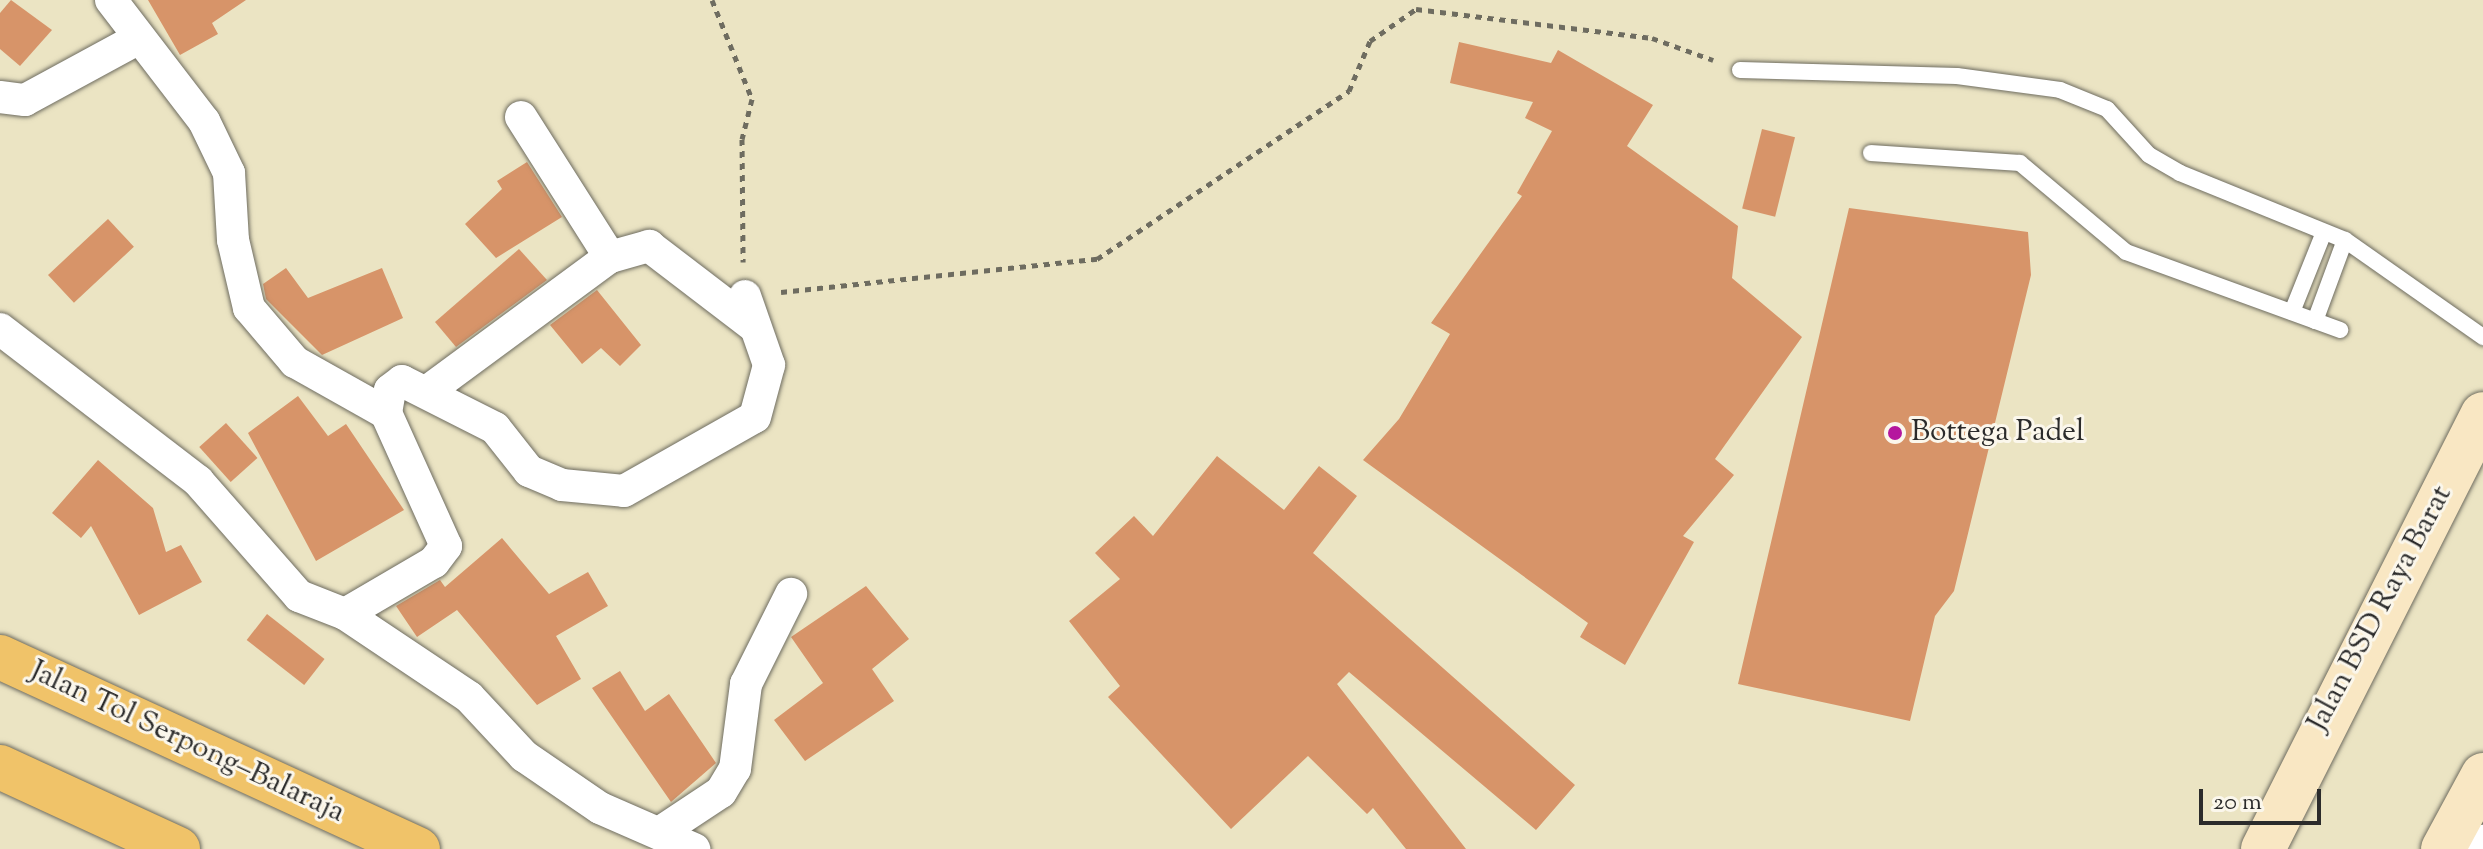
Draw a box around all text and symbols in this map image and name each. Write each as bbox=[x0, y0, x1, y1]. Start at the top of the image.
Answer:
place label: Bottega Padel bbox=[1911, 415, 2084, 451]
marker: Bottega Padel bbox=[1886, 424, 1904, 442]
street label: Jalan BSD Raya Barat bbox=[2301, 480, 2461, 738]
street label: Jalan Tol Serpong–Balaraja bbox=[24, 654, 350, 832]
scale bar bbox=[2203, 773, 2325, 823]
text: 20 m bbox=[2213, 786, 2262, 820]

